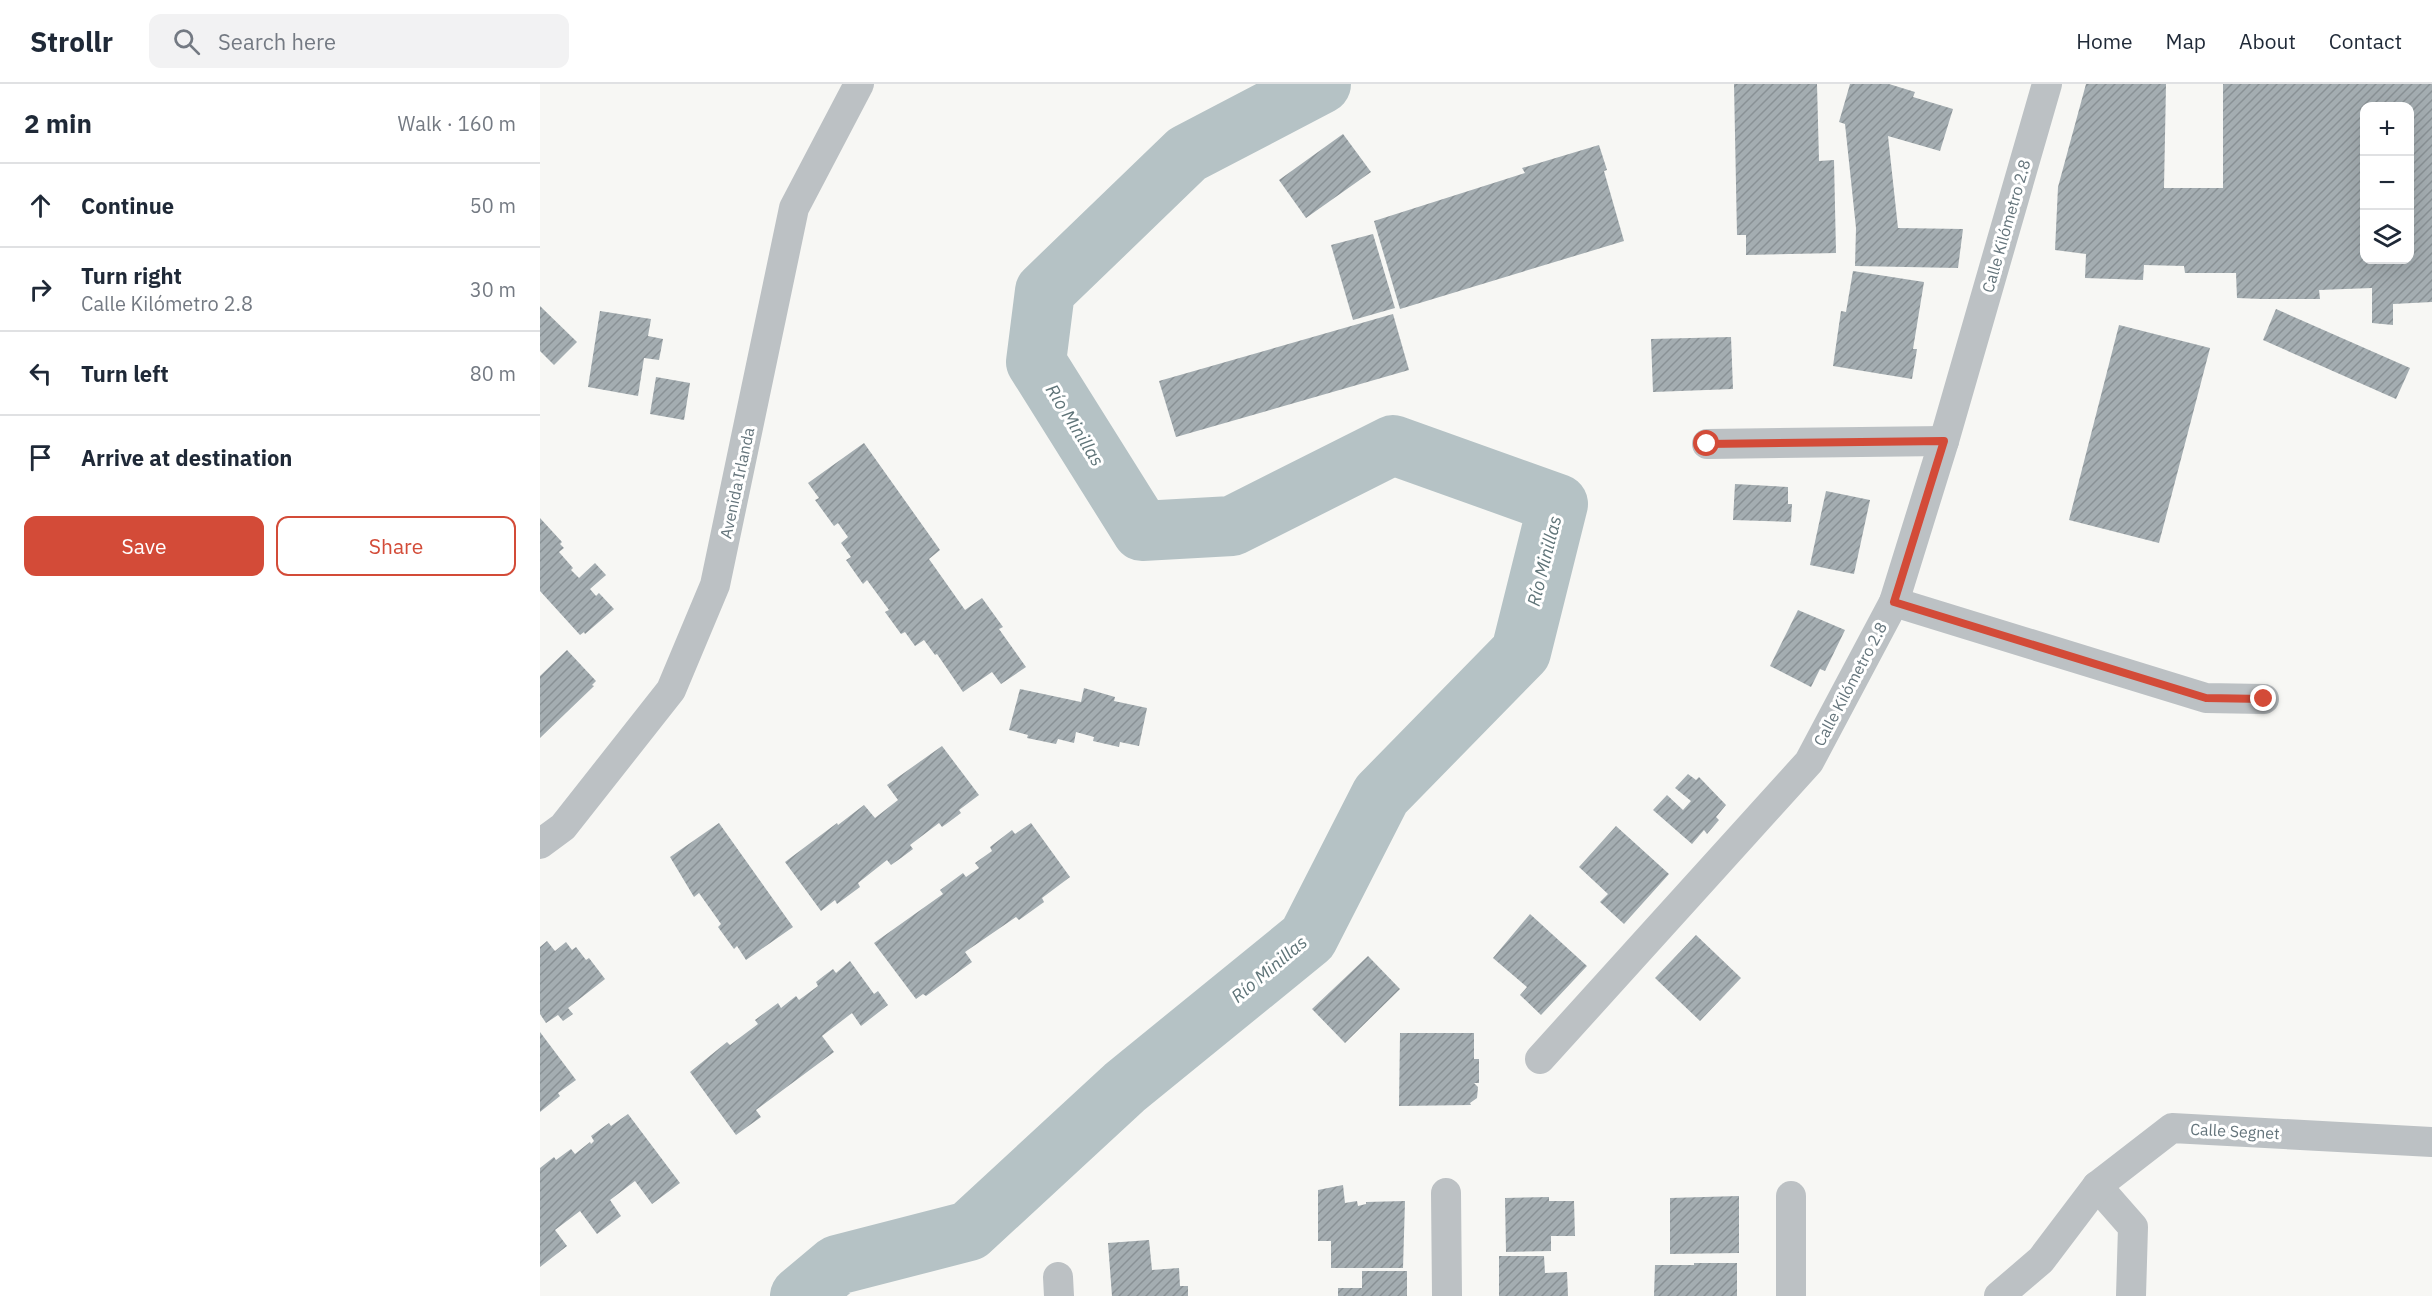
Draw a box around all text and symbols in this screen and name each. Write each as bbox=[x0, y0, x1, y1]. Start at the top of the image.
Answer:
search box bbox=[149, 14, 569, 68]
text: Strollr bbox=[30, 23, 113, 60]
icon: search bbox=[170, 25, 203, 58]
text: Search here bbox=[218, 27, 336, 56]
text: Home bbox=[2076, 27, 2133, 55]
text: Map bbox=[2166, 27, 2206, 55]
text: About bbox=[2239, 27, 2296, 55]
text: Contact bbox=[2329, 27, 2402, 55]
map controls bbox=[2360, 102, 2414, 264]
button: + bbox=[2360, 102, 2414, 156]
text: 2 min bbox=[24, 106, 92, 140]
text: Walk · 160 m bbox=[398, 110, 516, 137]
button: − bbox=[2360, 156, 2414, 210]
street label: Calle Kilómetro 2.8 bbox=[1977, 157, 2035, 295]
icon: ahead bbox=[24, 189, 57, 222]
text: Continue bbox=[81, 191, 174, 220]
text: 50 m bbox=[470, 192, 516, 219]
button: layers bbox=[2360, 210, 2414, 264]
text: Turn right bbox=[81, 261, 182, 290]
icon: right bbox=[24, 273, 57, 306]
text: 30 m bbox=[470, 276, 516, 303]
text: Calle Kilómetro 2.8 bbox=[81, 290, 253, 317]
icon: left bbox=[24, 357, 57, 390]
text: Turn left bbox=[81, 359, 169, 388]
text: 80 m bbox=[470, 360, 516, 387]
water label: Río Minillas bbox=[1041, 380, 1109, 470]
street label: Avenida Irlanda bbox=[715, 425, 759, 540]
route start bbox=[1693, 430, 1719, 456]
icon: arrive bbox=[24, 441, 57, 474]
text: Arrive at destination bbox=[81, 443, 292, 472]
water label: Río Minillas bbox=[1522, 513, 1566, 609]
button: Save bbox=[24, 516, 264, 576]
button: Share bbox=[276, 516, 516, 576]
street label: Calle Kilómetro 2.8 bbox=[1809, 619, 1891, 749]
route end bbox=[2250, 685, 2276, 711]
water label: Río Minillas bbox=[1226, 931, 1312, 1007]
street label: Calle Segnet bbox=[2190, 1119, 2280, 1143]

